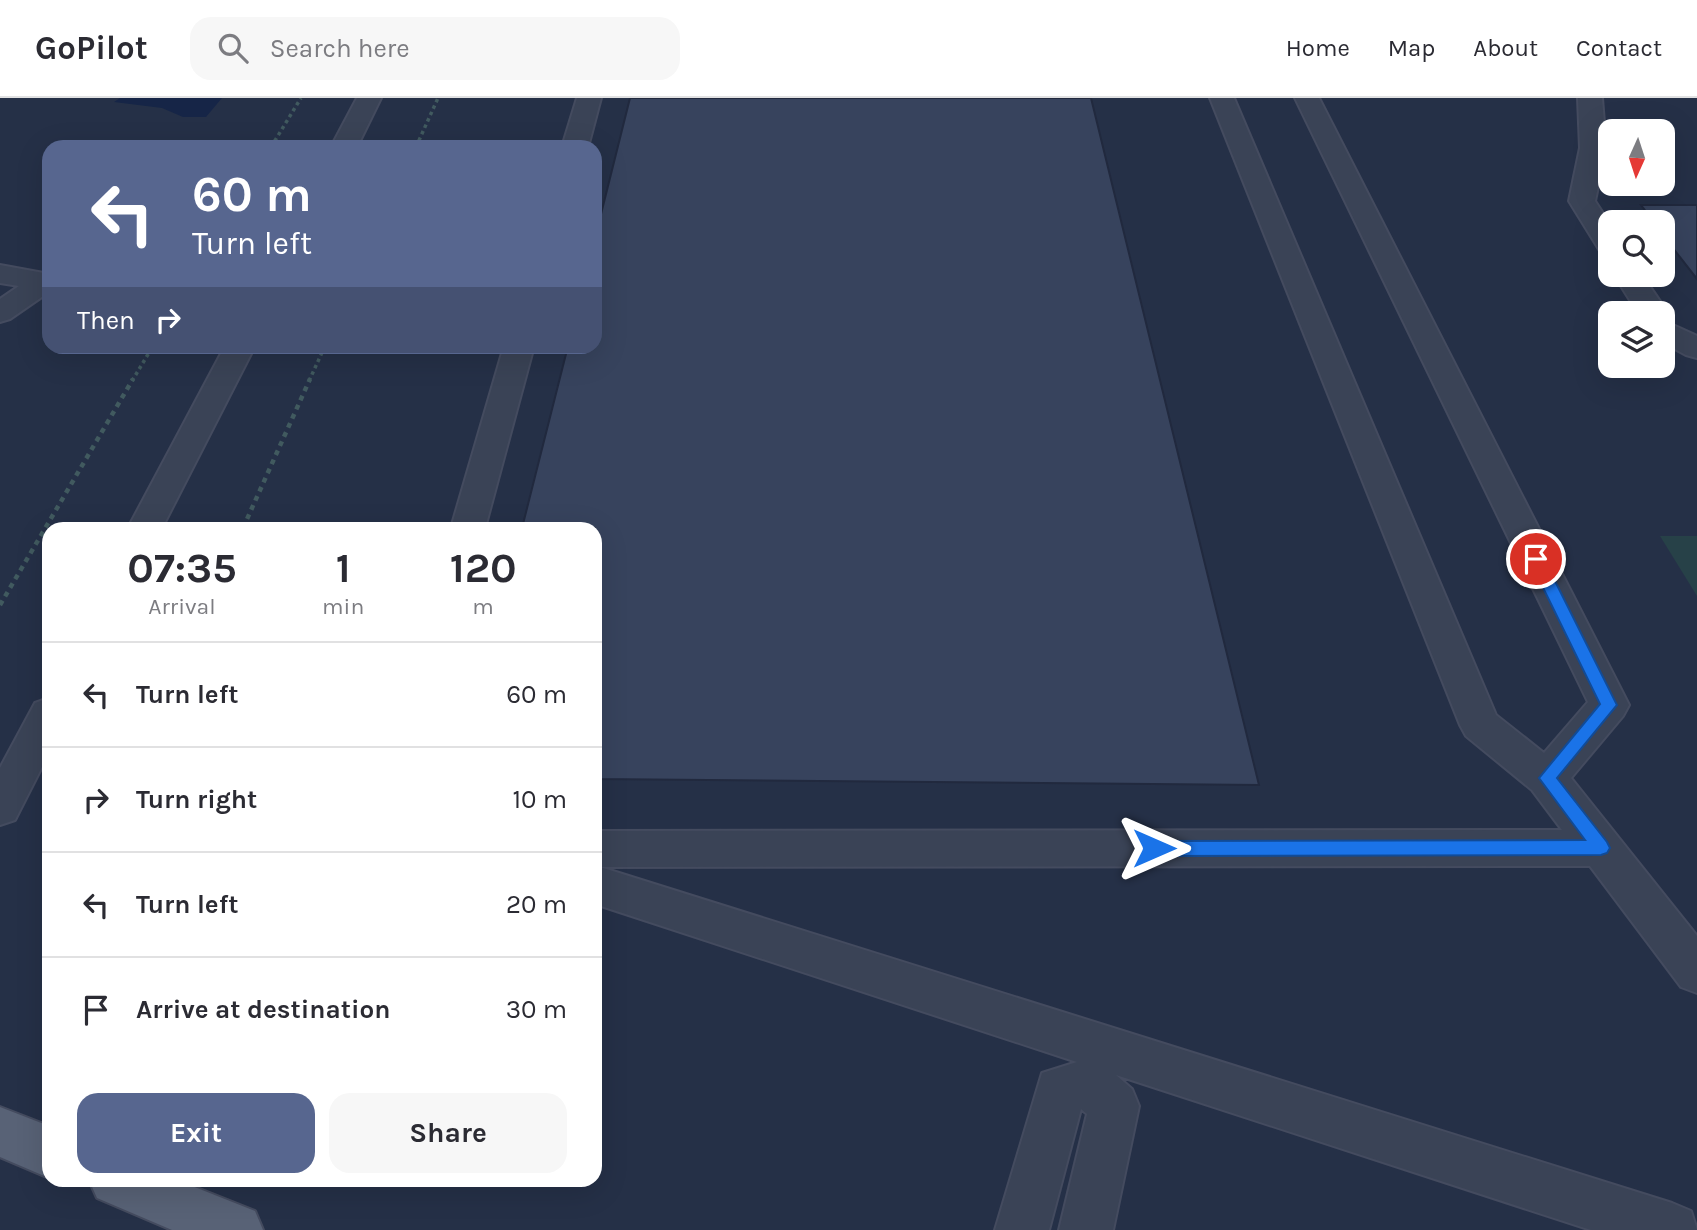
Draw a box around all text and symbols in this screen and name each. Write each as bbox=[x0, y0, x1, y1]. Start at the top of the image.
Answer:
search box bbox=[190, 17, 680, 80]
text: GoPilot bbox=[35, 29, 148, 67]
icon: search bbox=[214, 29, 252, 67]
text: Search here bbox=[270, 33, 410, 64]
text: Home bbox=[1286, 34, 1350, 62]
text: Map bbox=[1388, 34, 1435, 62]
text: About bbox=[1473, 34, 1538, 62]
text: Contact bbox=[1576, 34, 1662, 62]
north arrow bbox=[1598, 119, 1675, 196]
map controls bbox=[1598, 119, 1675, 378]
text: 60 m bbox=[192, 166, 312, 223]
icon: left bbox=[77, 168, 168, 259]
button: search bbox=[1598, 210, 1675, 287]
text: Turn left bbox=[192, 225, 312, 262]
icon: right bbox=[149, 301, 187, 339]
button: layers bbox=[1598, 301, 1675, 378]
text: Then bbox=[77, 305, 135, 336]
pin bbox=[1506, 529, 1566, 589]
icon: arrive bbox=[1517, 540, 1555, 578]
text: 07:35 bbox=[127, 543, 237, 593]
text: 1 bbox=[336, 543, 351, 593]
text: 120 bbox=[450, 543, 517, 593]
text: Arrival bbox=[148, 593, 216, 620]
text: min bbox=[322, 593, 364, 620]
text: m bbox=[472, 593, 494, 620]
icon: left bbox=[77, 676, 115, 714]
text: Turn left bbox=[136, 679, 238, 710]
text: 60 m bbox=[506, 679, 567, 710]
icon: right bbox=[77, 781, 115, 819]
text: Turn right bbox=[136, 784, 257, 815]
text: 10 m bbox=[512, 784, 567, 815]
position arrow bbox=[1117, 811, 1191, 885]
icon: left bbox=[77, 886, 115, 924]
text: Turn left bbox=[136, 889, 238, 920]
text: 20 m bbox=[506, 889, 567, 920]
icon: arrive bbox=[77, 991, 115, 1029]
text: Arrive at destination bbox=[136, 994, 390, 1025]
text: 30 m bbox=[506, 994, 567, 1025]
button: Exit bbox=[77, 1093, 315, 1173]
button: Share bbox=[329, 1093, 567, 1173]

